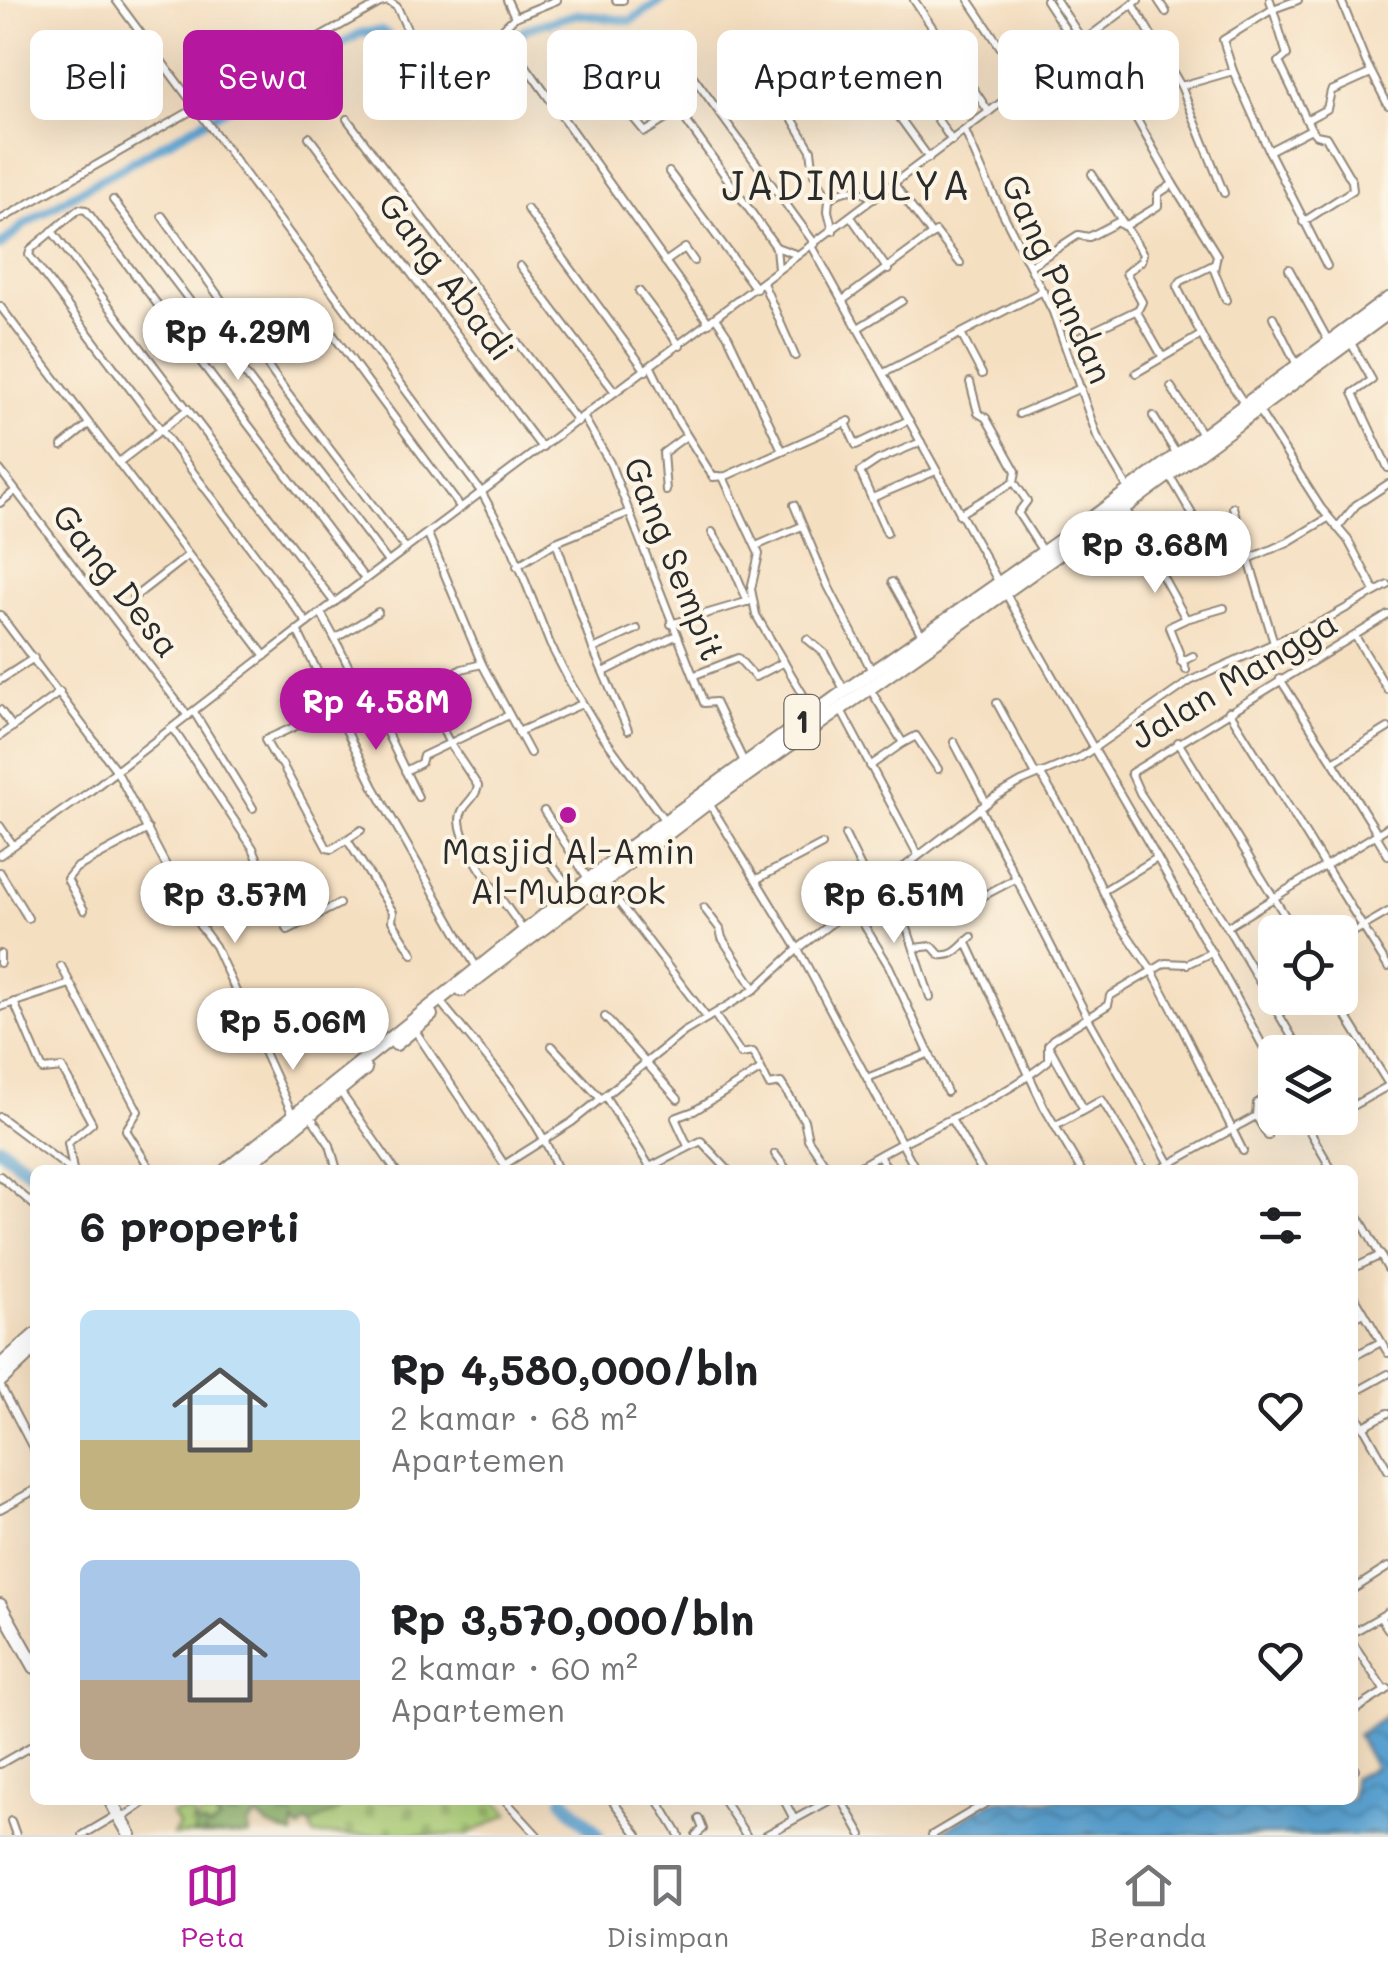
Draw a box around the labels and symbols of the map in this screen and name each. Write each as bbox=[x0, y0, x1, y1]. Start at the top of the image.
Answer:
district label: JADIMULYA bbox=[722, 158, 972, 210]
street label: Gang Pandan bbox=[992, 166, 1126, 390]
street label: Gang Abadi bbox=[369, 182, 526, 369]
pin: Rp 4.29M bbox=[135, 298, 341, 383]
street label: Gang Sempit bbox=[614, 450, 738, 667]
street label: Gang Desa bbox=[43, 493, 192, 666]
pin: Rp 3.68M bbox=[1052, 511, 1258, 596]
street label: Jalan Mangga bbox=[1121, 598, 1345, 758]
pin: Rp 4.58M bbox=[273, 668, 479, 753]
road number: 1 bbox=[784, 695, 820, 749]
marker: Masjid Al-Amin Al-Mubarok bbox=[557, 804, 579, 826]
place label: Masjid Al-Amin Al-Mubarok bbox=[442, 827, 694, 913]
pin: Rp 3.57M bbox=[132, 861, 338, 946]
pin: Rp 6.51M bbox=[791, 861, 997, 946]
pin: Rp 5.06M bbox=[190, 988, 396, 1073]

